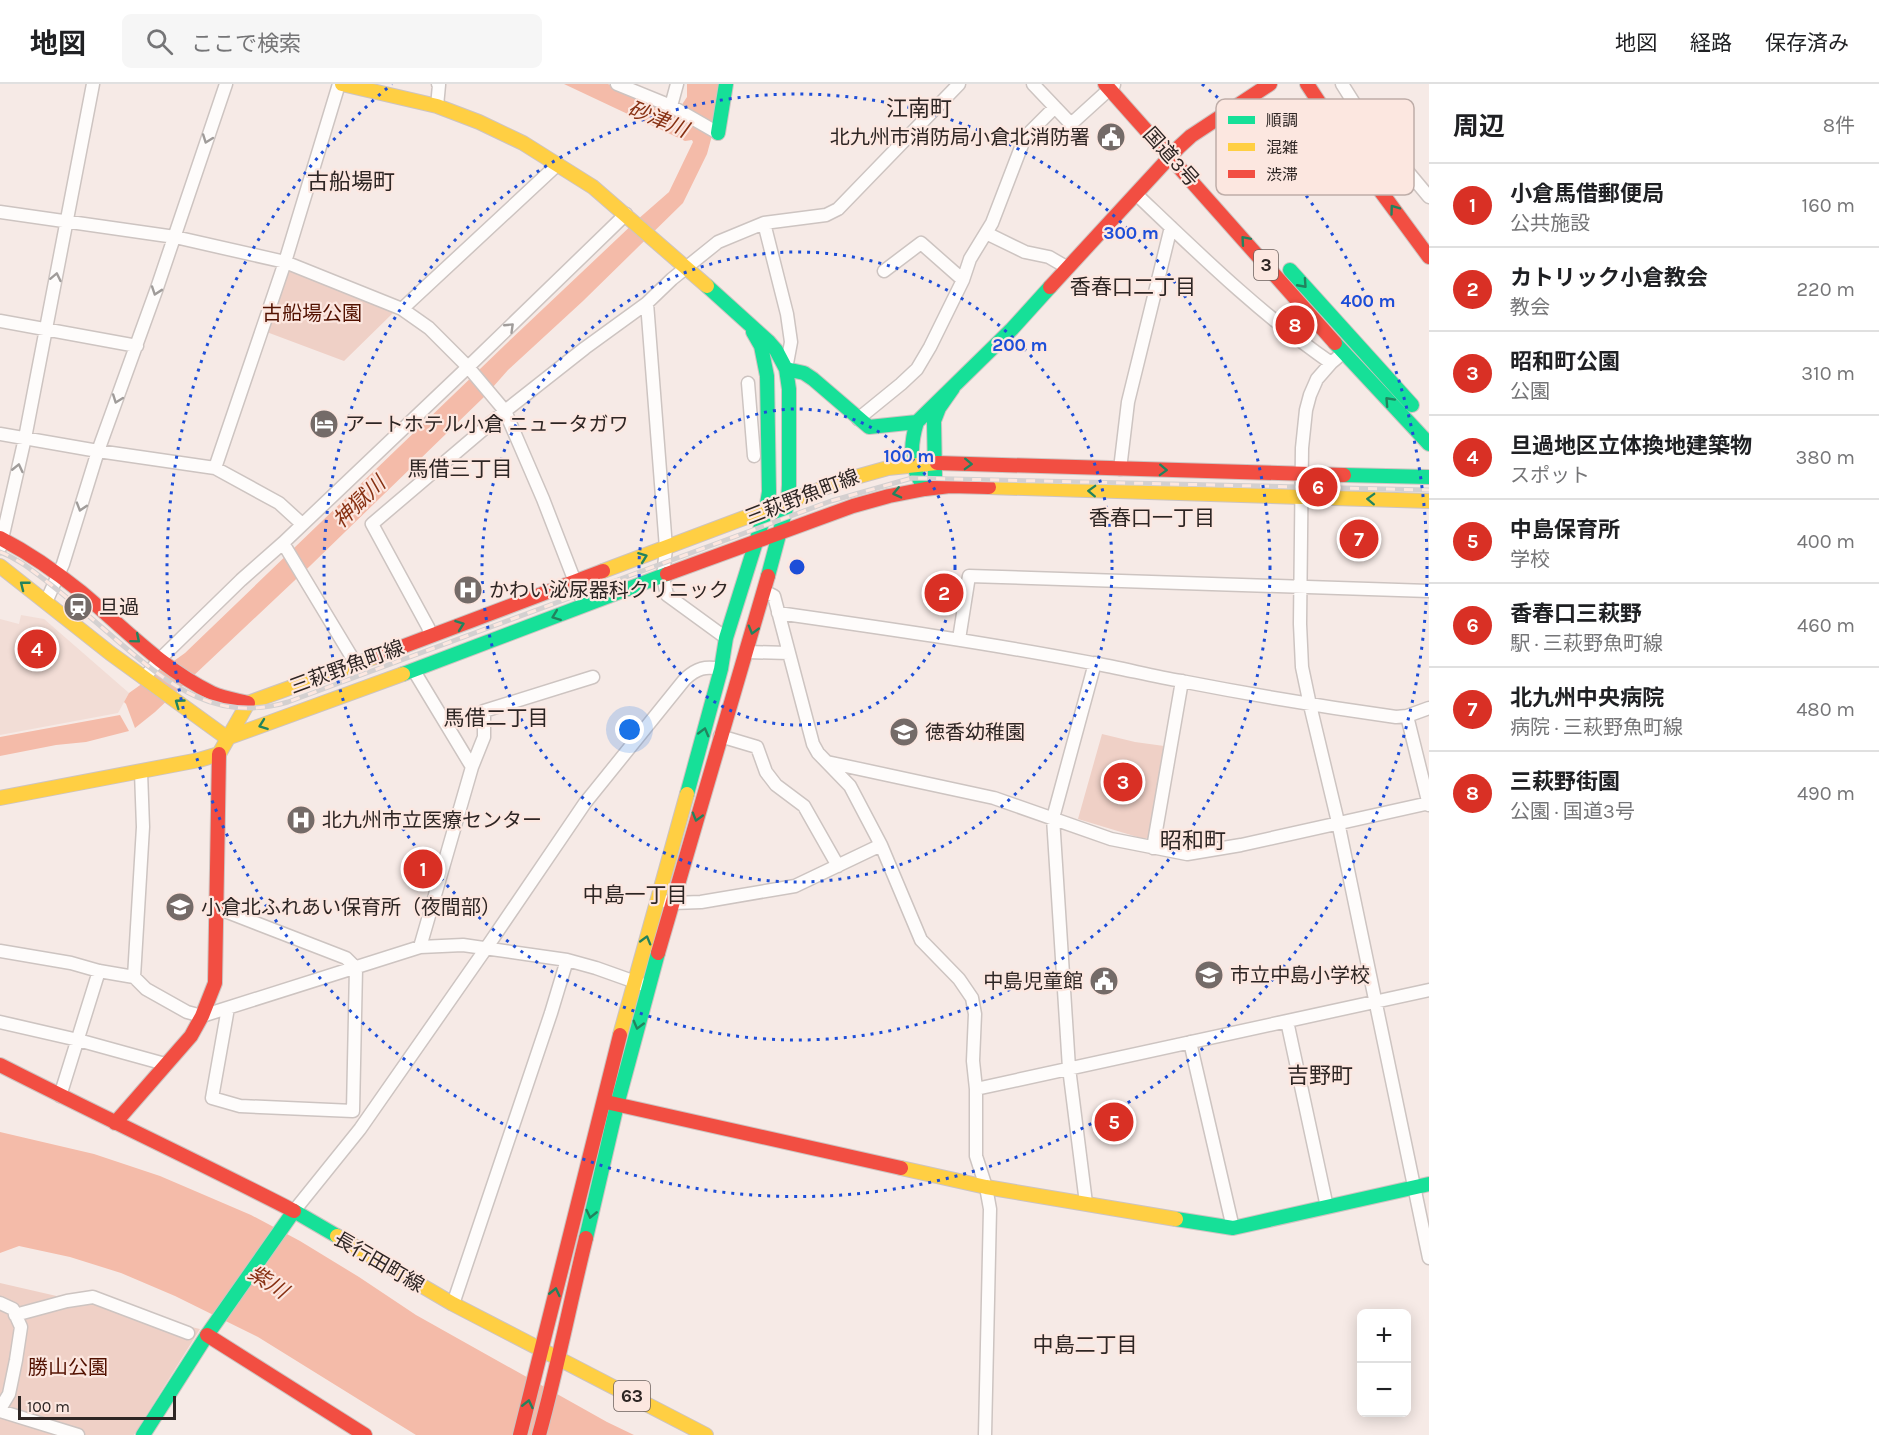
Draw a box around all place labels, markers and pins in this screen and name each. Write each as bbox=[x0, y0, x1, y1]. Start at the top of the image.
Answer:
public building icon: 北九州市消防局小倉北消防署 bbox=[1095, 121, 1127, 153]
place label: 北九州市消防局小倉北消防署 bbox=[830, 126, 1090, 149]
pin: 8 bbox=[1276, 302, 1314, 348]
hotel icon: アートホテル小倉 ニュータガワ bbox=[308, 408, 340, 440]
place label: アートホテル小倉 ニュータガワ bbox=[345, 413, 629, 436]
pin: 6 bbox=[1298, 464, 1338, 510]
pin: 7 bbox=[1340, 516, 1378, 562]
centre of rings bbox=[787, 557, 807, 577]
pin: 2 bbox=[924, 570, 964, 616]
hospital icon: かわい泌尿器科クリニック bbox=[452, 574, 484, 606]
place label: かわい泌尿器科クリニック bbox=[489, 579, 729, 602]
station icon: 旦過 bbox=[62, 591, 94, 623]
place label: 旦過 bbox=[99, 596, 139, 619]
pin: 4 bbox=[18, 626, 57, 672]
school or university icon: 徳香幼稚園 bbox=[888, 716, 920, 748]
place label: 徳香幼稚園 bbox=[925, 721, 1025, 744]
pin: 3 bbox=[1104, 760, 1142, 804]
hospital icon: 北九州市立医療センター bbox=[285, 804, 317, 836]
place label: 北九州市立医療センター bbox=[322, 809, 542, 832]
pin: 1 bbox=[404, 846, 442, 892]
school or university icon: 小倉北ふれあい保育所（夜間部） bbox=[164, 891, 196, 923]
place label: 小倉北ふれあい保育所（夜間部） bbox=[201, 896, 501, 919]
school or university icon: 市立中島小学校 bbox=[1193, 959, 1225, 991]
place label: 市立中島小学校 bbox=[1230, 964, 1370, 987]
public building icon: 中島児童館 bbox=[1088, 965, 1120, 997]
place label: 中島児童館 bbox=[983, 970, 1083, 993]
pin: 5 bbox=[1094, 1100, 1134, 1144]

